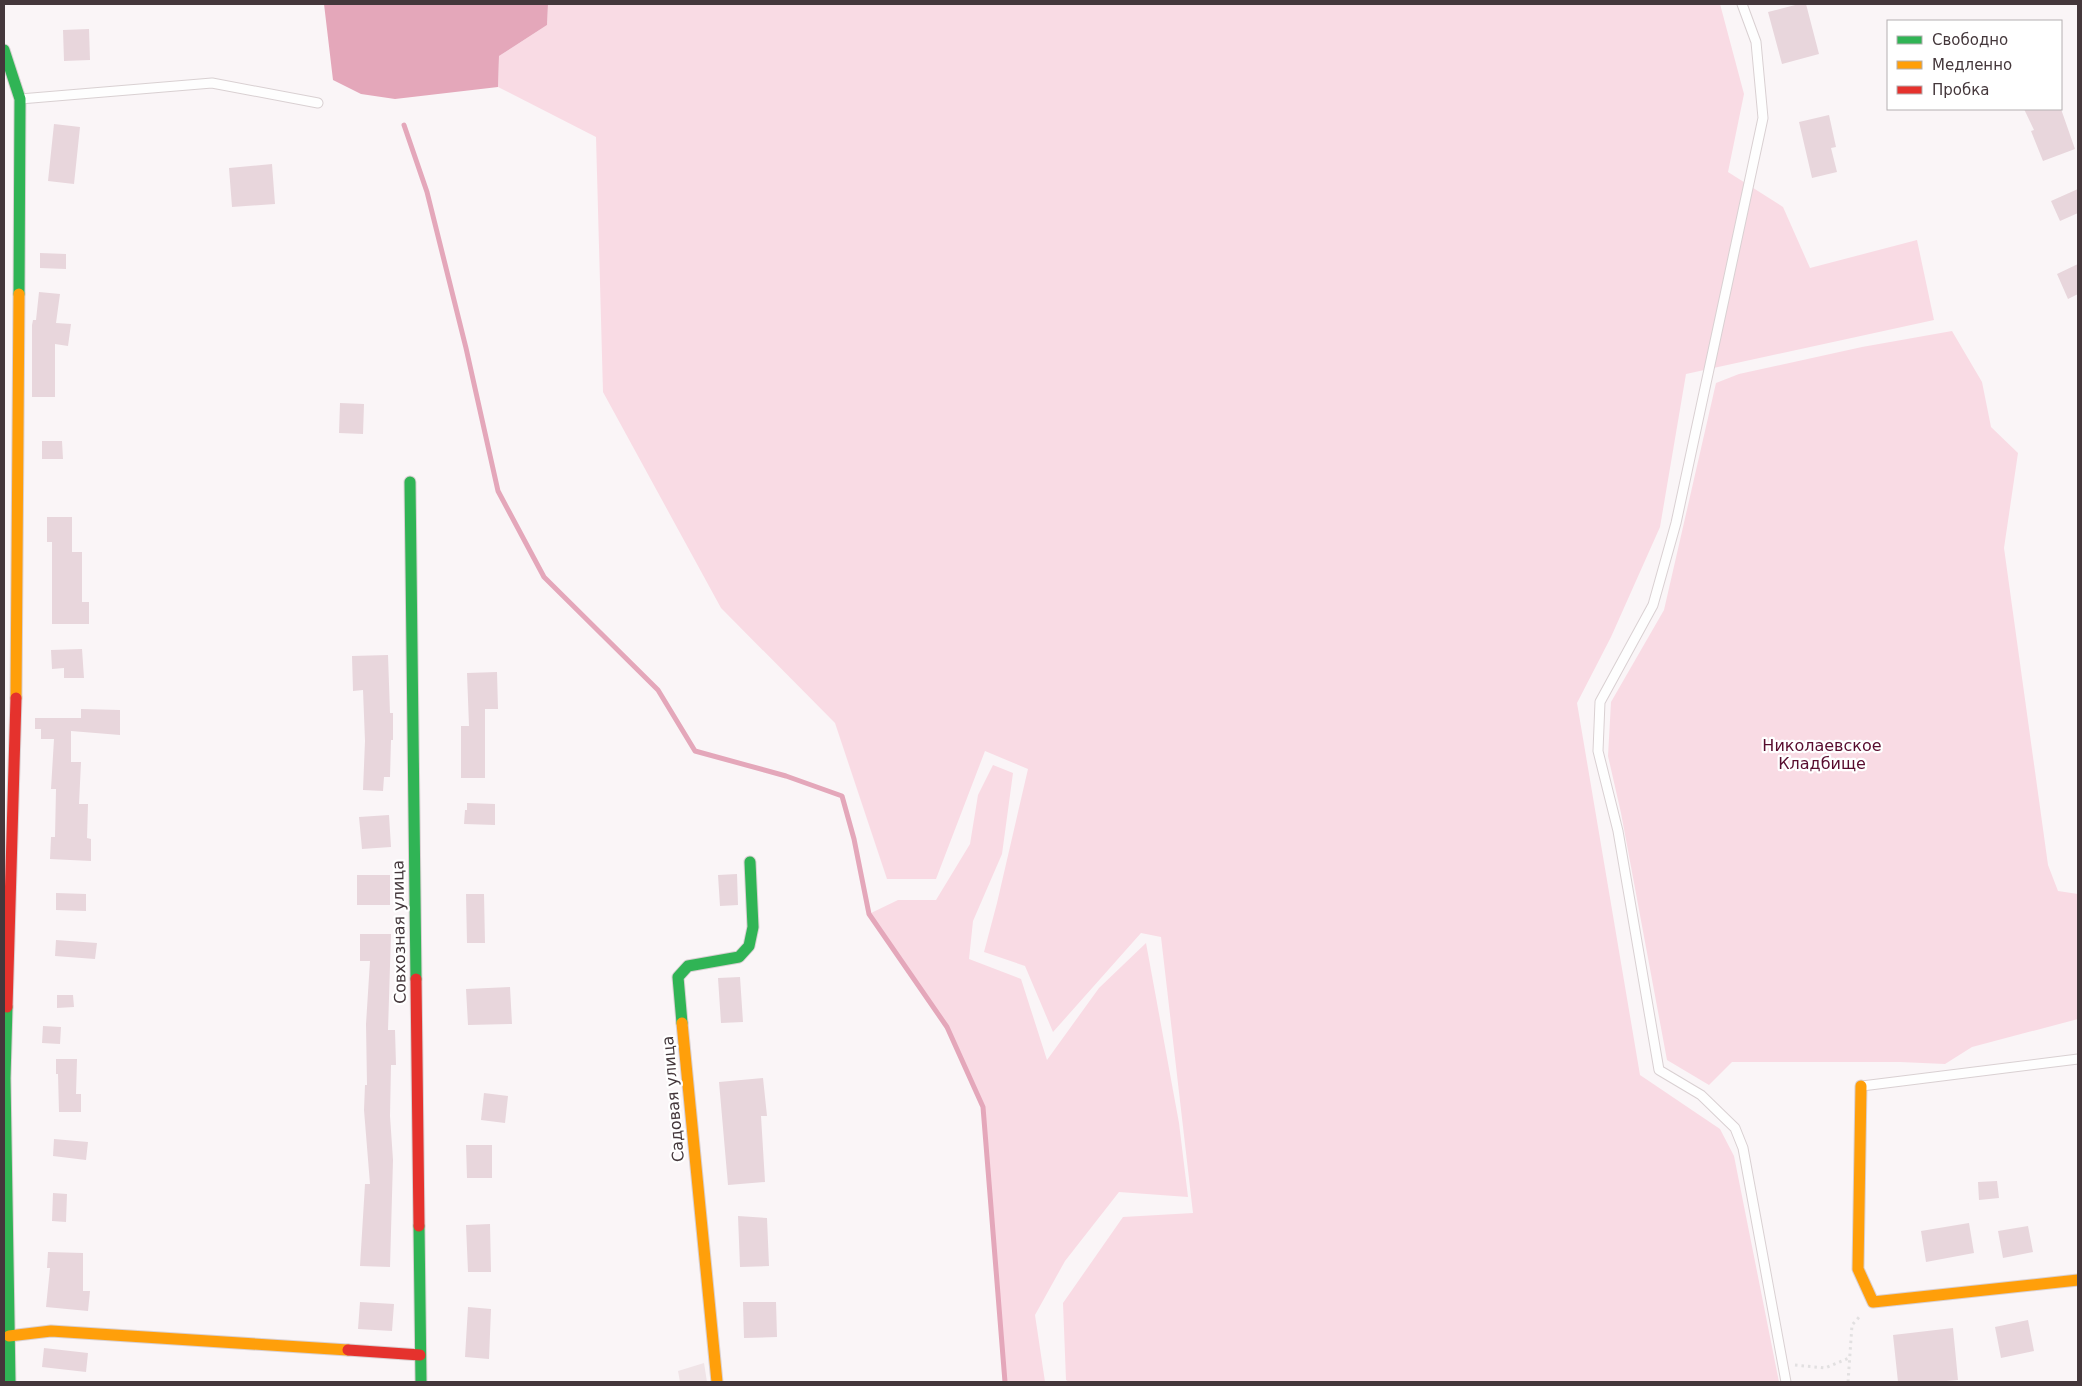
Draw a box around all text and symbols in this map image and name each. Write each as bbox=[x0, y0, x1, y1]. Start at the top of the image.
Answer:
legend bbox=[1887, 20, 2062, 110]
text: Свободно bbox=[1932, 31, 2008, 49]
text: Медленно bbox=[1932, 56, 2012, 74]
text: Пробка bbox=[1932, 81, 1989, 99]
park label: Николаевское Кладбище bbox=[1762, 736, 1882, 773]
street label: Совхозная улица bbox=[388, 860, 410, 1004]
street label: Садовая улица bbox=[658, 1035, 688, 1163]

